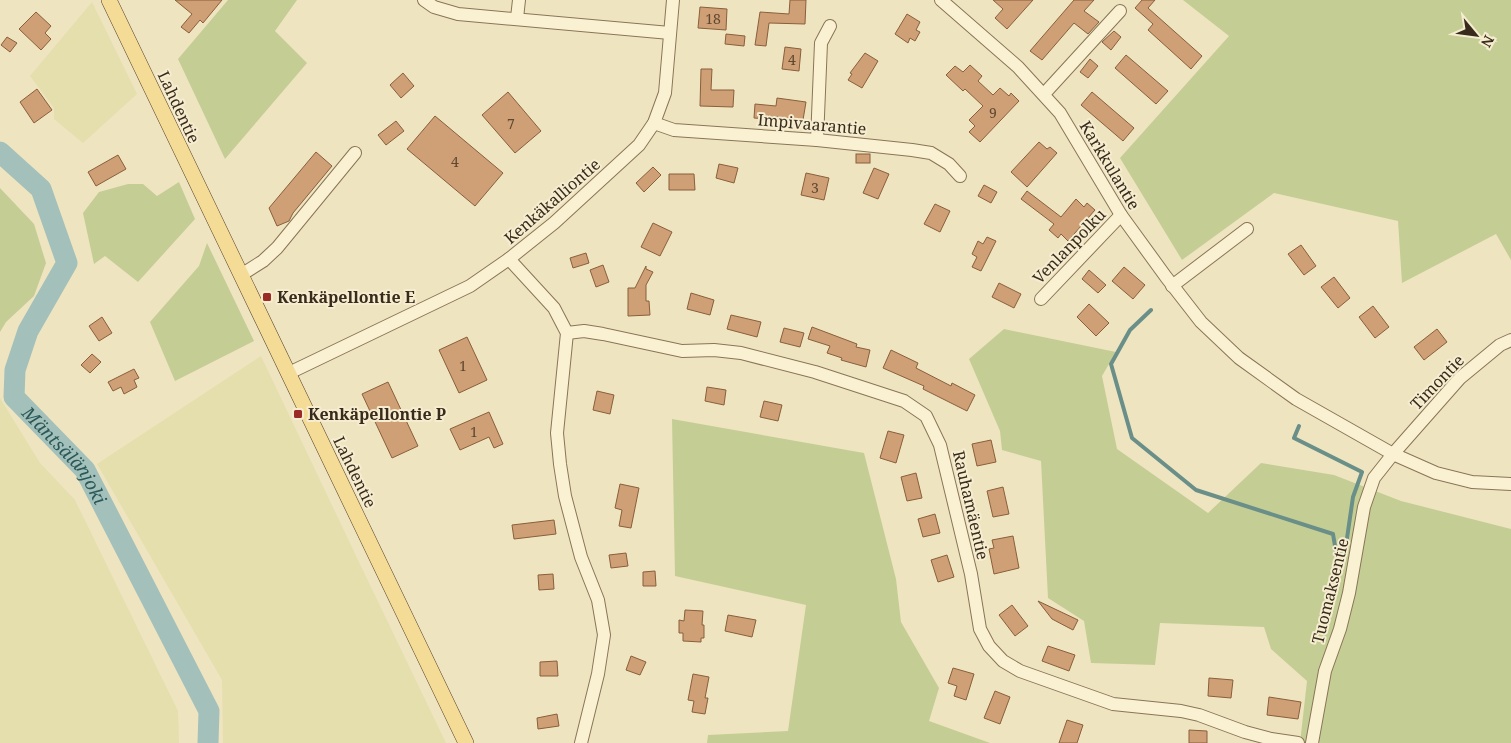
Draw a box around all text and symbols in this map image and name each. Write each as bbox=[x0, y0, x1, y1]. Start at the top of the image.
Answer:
house number: 18 bbox=[705, 9, 721, 28]
north arrow bbox=[1451, 10, 1501, 60]
text: N bbox=[1477, 32, 1499, 51]
house number: 4 bbox=[788, 50, 796, 69]
street label: Lahdentie bbox=[153, 67, 205, 147]
house number: 9 bbox=[989, 103, 997, 122]
street label: Impivaarantie bbox=[757, 108, 867, 140]
house number: 7 bbox=[507, 114, 515, 133]
street label: Karkkulantie bbox=[1075, 116, 1145, 214]
house number: 4 bbox=[451, 152, 459, 171]
street label: Kenkäkalliontie bbox=[499, 153, 605, 249]
house number: 3 bbox=[811, 178, 819, 197]
street label: Venlanpolku bbox=[1028, 204, 1110, 288]
place label: Kenkäpellontie E bbox=[277, 286, 415, 308]
marker: Kenkäpellontie E bbox=[261, 291, 273, 303]
street label: Timontie bbox=[1405, 350, 1469, 414]
house number: 1 bbox=[459, 356, 467, 375]
water label: Mäntsälänjoki bbox=[17, 400, 113, 509]
place label: Kenkäpellontie P bbox=[308, 403, 446, 425]
marker: Kenkäpellontie P bbox=[292, 408, 304, 420]
house number: 1 bbox=[470, 422, 478, 441]
street label: Lahdentie bbox=[328, 433, 382, 511]
street label: Rauhamäentie bbox=[948, 448, 994, 562]
street label: Tuomaksentie bbox=[1306, 536, 1354, 646]

